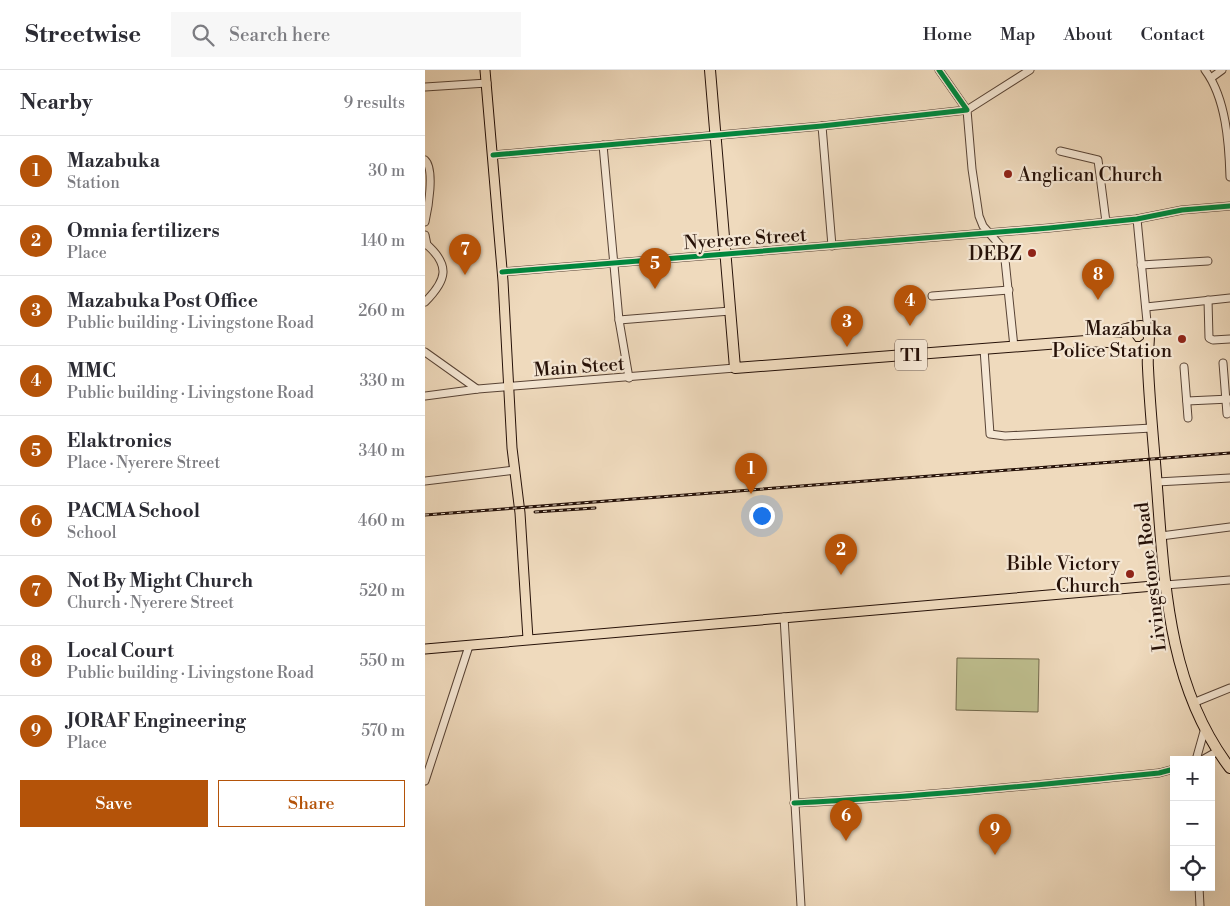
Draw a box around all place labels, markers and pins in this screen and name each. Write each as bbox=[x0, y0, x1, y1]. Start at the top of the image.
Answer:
place label: Anglican Church bbox=[1017, 163, 1163, 187]
marker: Anglican Church bbox=[1002, 168, 1014, 180]
pin: 7 bbox=[449, 234, 481, 275]
place label: DEBZ bbox=[968, 242, 1022, 266]
marker: DEBZ bbox=[1026, 247, 1038, 259]
pin: 5 bbox=[639, 248, 671, 289]
pin: 8 bbox=[1082, 259, 1114, 300]
pin: 4 bbox=[894, 285, 926, 326]
pin: 3 bbox=[831, 306, 863, 347]
place label: Mazabuka Police Station bbox=[1052, 317, 1172, 363]
marker: Mazabuka Police Station bbox=[1176, 333, 1188, 345]
pin: 1 bbox=[735, 453, 767, 494]
pin: 2 bbox=[825, 534, 857, 575]
place label: Bible Victory Church bbox=[1006, 552, 1121, 598]
marker: Bible Victory Church bbox=[1124, 568, 1136, 580]
pin: 6 bbox=[830, 800, 862, 841]
pin: 9 bbox=[979, 814, 1011, 855]

